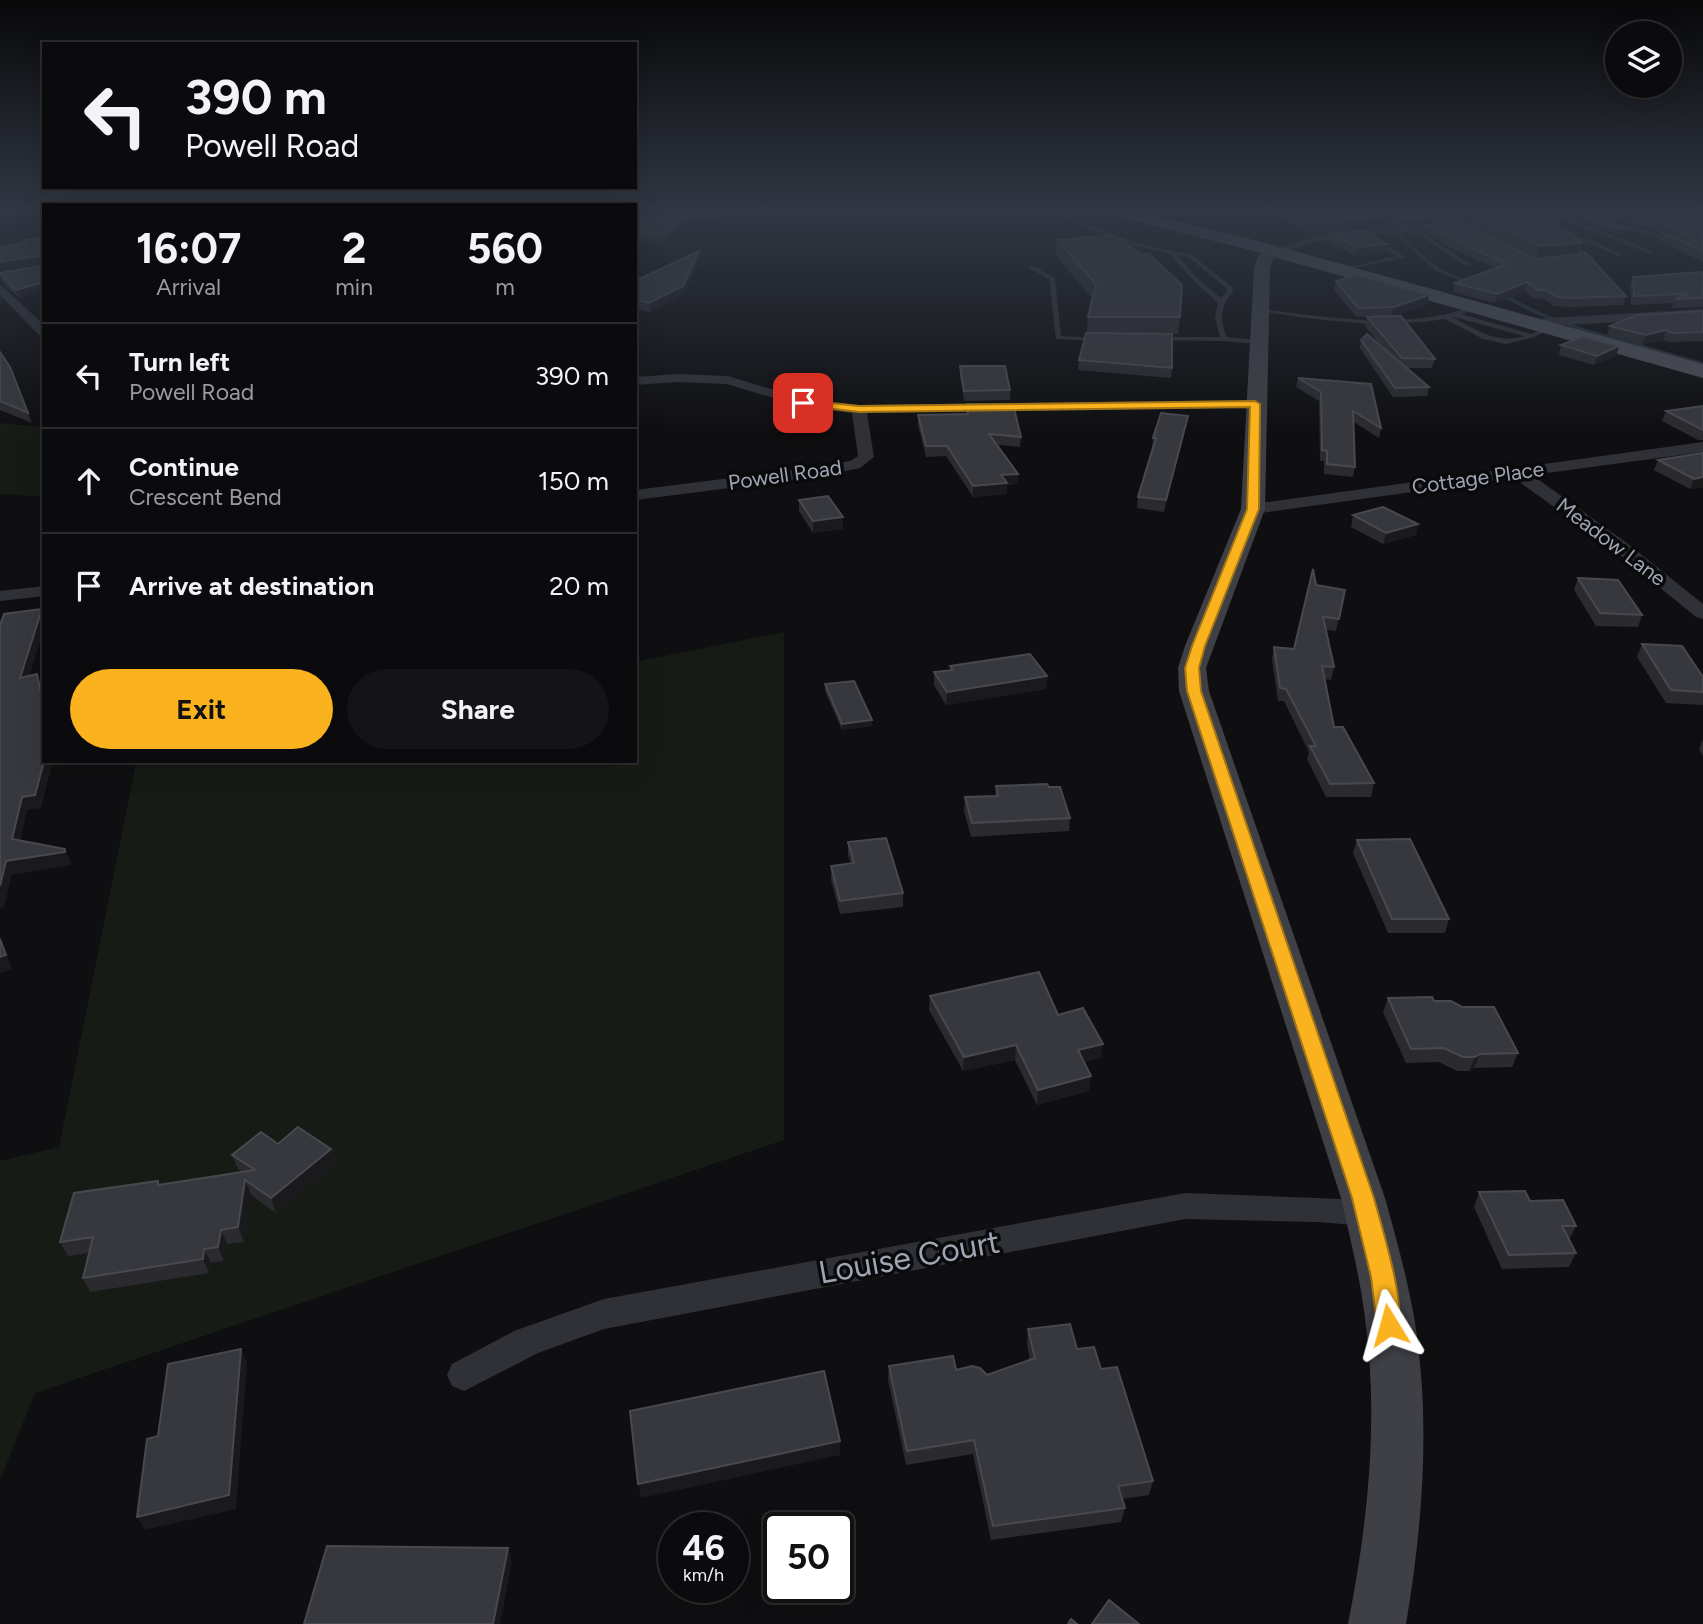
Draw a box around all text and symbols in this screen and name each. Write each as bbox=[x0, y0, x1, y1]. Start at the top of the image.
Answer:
map controls bbox=[1605, 21, 1682, 98]
button: layers bbox=[1605, 21, 1682, 98]
text: 390 m bbox=[185, 67, 327, 126]
icon: left bbox=[70, 70, 161, 161]
text: Powell Road bbox=[185, 127, 359, 165]
text: 16:07 bbox=[136, 223, 241, 274]
text: 2 bbox=[342, 223, 366, 274]
text: 560 bbox=[467, 223, 543, 274]
text: Arrival bbox=[156, 273, 221, 301]
text: min bbox=[335, 273, 373, 301]
text: m bbox=[495, 273, 515, 301]
text: Turn left bbox=[129, 346, 230, 378]
icon: left bbox=[70, 357, 108, 395]
text: 390 m bbox=[535, 360, 609, 392]
pin bbox=[773, 373, 833, 433]
text: Powell Road bbox=[129, 378, 254, 406]
icon: arrive bbox=[784, 384, 822, 422]
text: Continue bbox=[129, 451, 239, 483]
street label: Powell Road bbox=[727, 454, 843, 495]
street label: Cottage Place bbox=[1410, 456, 1546, 499]
icon: ahead bbox=[70, 462, 108, 500]
text: 150 m bbox=[538, 465, 609, 497]
text: Crescent Bend bbox=[129, 483, 282, 511]
street label: Meadow Lane bbox=[1552, 492, 1671, 591]
icon: arrive bbox=[70, 567, 108, 605]
text: Arrive at destination bbox=[129, 570, 374, 602]
text: 20 m bbox=[549, 570, 609, 602]
button: Exit bbox=[70, 669, 333, 749]
button: Share bbox=[347, 669, 609, 749]
street label: Louise Court bbox=[816, 1222, 1002, 1292]
position arrow bbox=[1352, 1288, 1426, 1362]
speed limit sign: 50 bbox=[763, 1512, 854, 1603]
text: 46 bbox=[682, 1527, 725, 1569]
text: km/h bbox=[683, 1564, 724, 1586]

